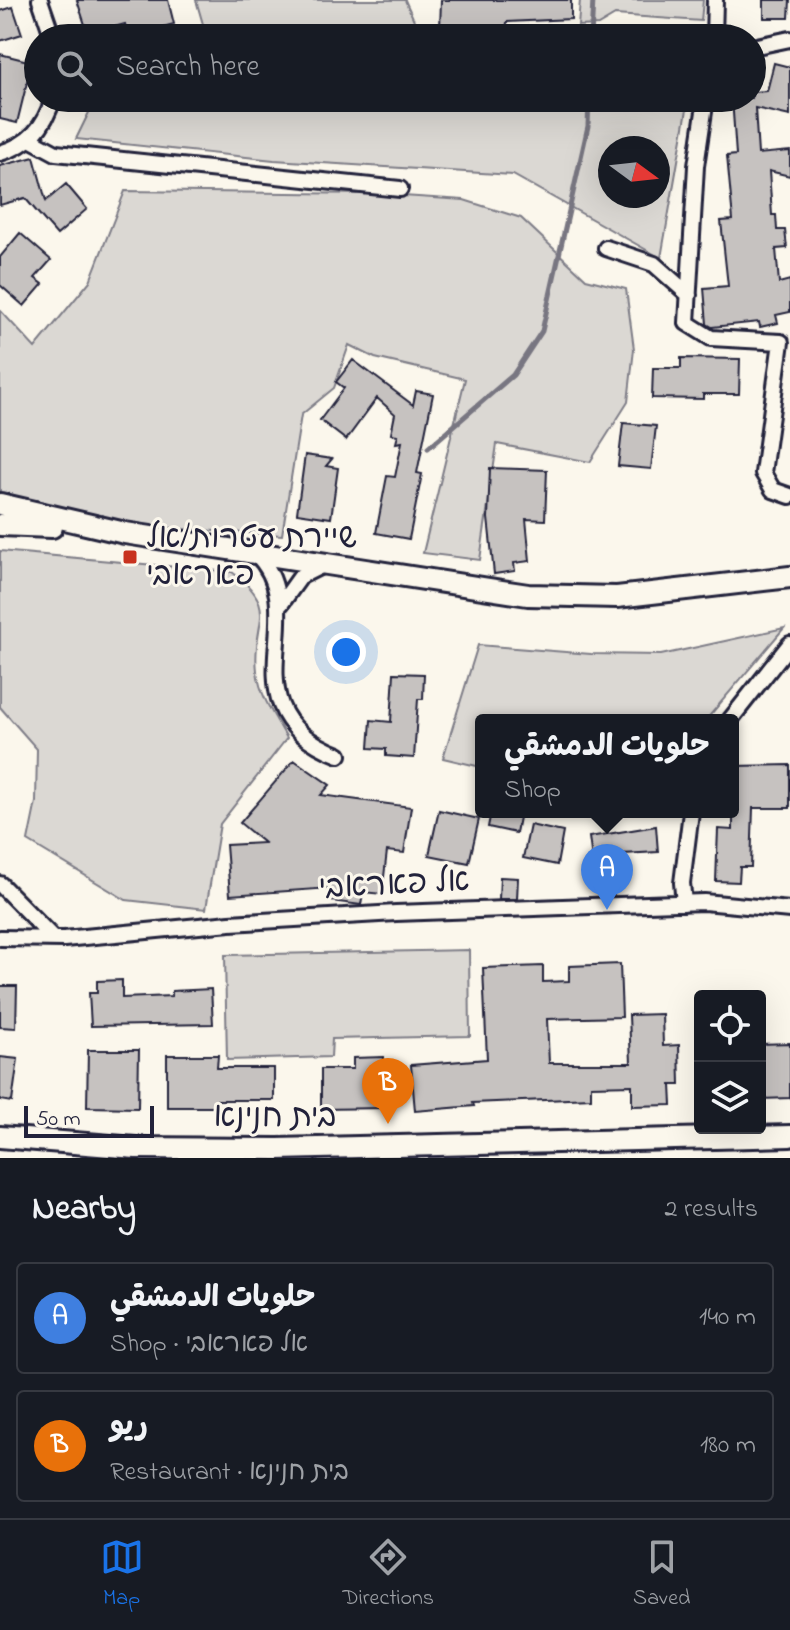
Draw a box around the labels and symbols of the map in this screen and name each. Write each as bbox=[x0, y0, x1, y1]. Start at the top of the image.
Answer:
north arrow bbox=[598, 136, 670, 208]
place label: שיירת עטרות/אל פאראבי bbox=[146, 516, 357, 600]
marker: שיירת עטרות/אל פאראבי bbox=[121, 548, 139, 566]
your location bbox=[326, 632, 366, 672]
pin: A bbox=[581, 844, 633, 910]
street label: אל פאראבי bbox=[317, 859, 471, 913]
pin: B bbox=[362, 1058, 414, 1124]
street label: בית חנינא bbox=[214, 1095, 336, 1142]
scale bar bbox=[24, 1102, 154, 1138]

